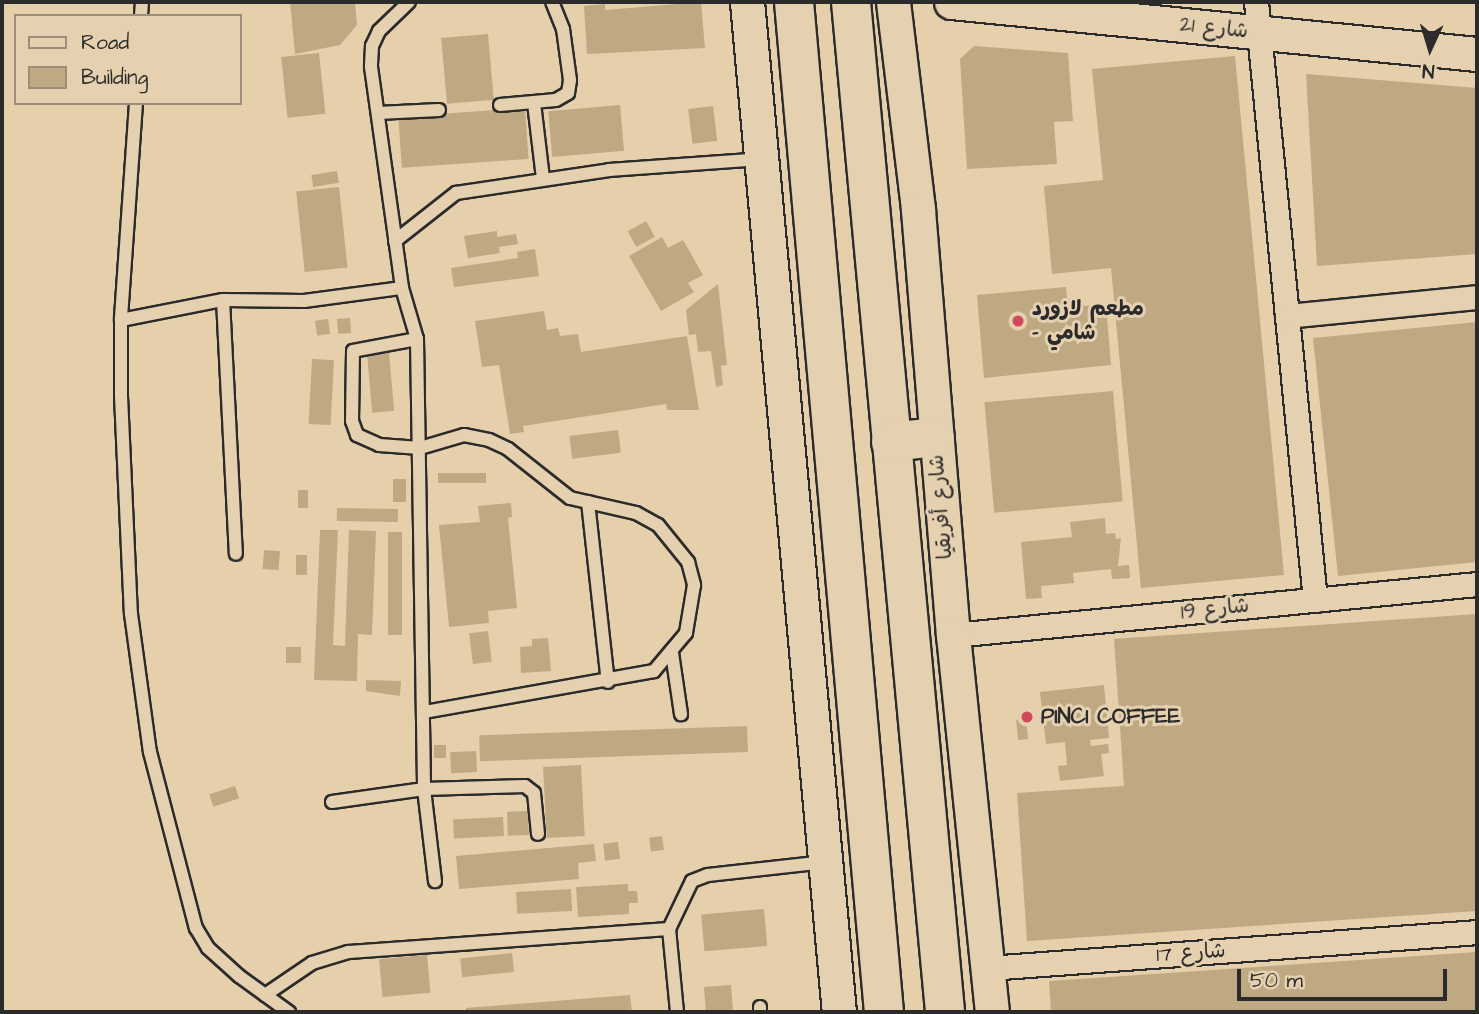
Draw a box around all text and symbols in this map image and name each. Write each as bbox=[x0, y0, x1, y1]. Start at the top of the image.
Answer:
street label: شارع 21 bbox=[1179, 12, 1249, 44]
legend bbox=[14, 14, 242, 105]
north arrow bbox=[1395, 14, 1465, 84]
text: Road bbox=[81, 28, 129, 57]
text: N bbox=[1422, 57, 1435, 84]
text: Building bbox=[81, 63, 148, 92]
place label: مطعم لازورد - شامي bbox=[1032, 296, 1144, 346]
marker: مطعم لازورد - شامي bbox=[1010, 313, 1026, 329]
street label: شارع أفريقيا bbox=[924, 454, 958, 560]
street label: شارع 19 bbox=[1180, 593, 1250, 625]
place label: PINCI COFFEE bbox=[1041, 704, 1180, 730]
marker: PINCI COFFEE bbox=[1019, 709, 1035, 725]
street label: شارع 17 bbox=[1155, 938, 1227, 968]
scale bar bbox=[1241, 954, 1451, 998]
text: 50 m bbox=[1250, 966, 1303, 995]

